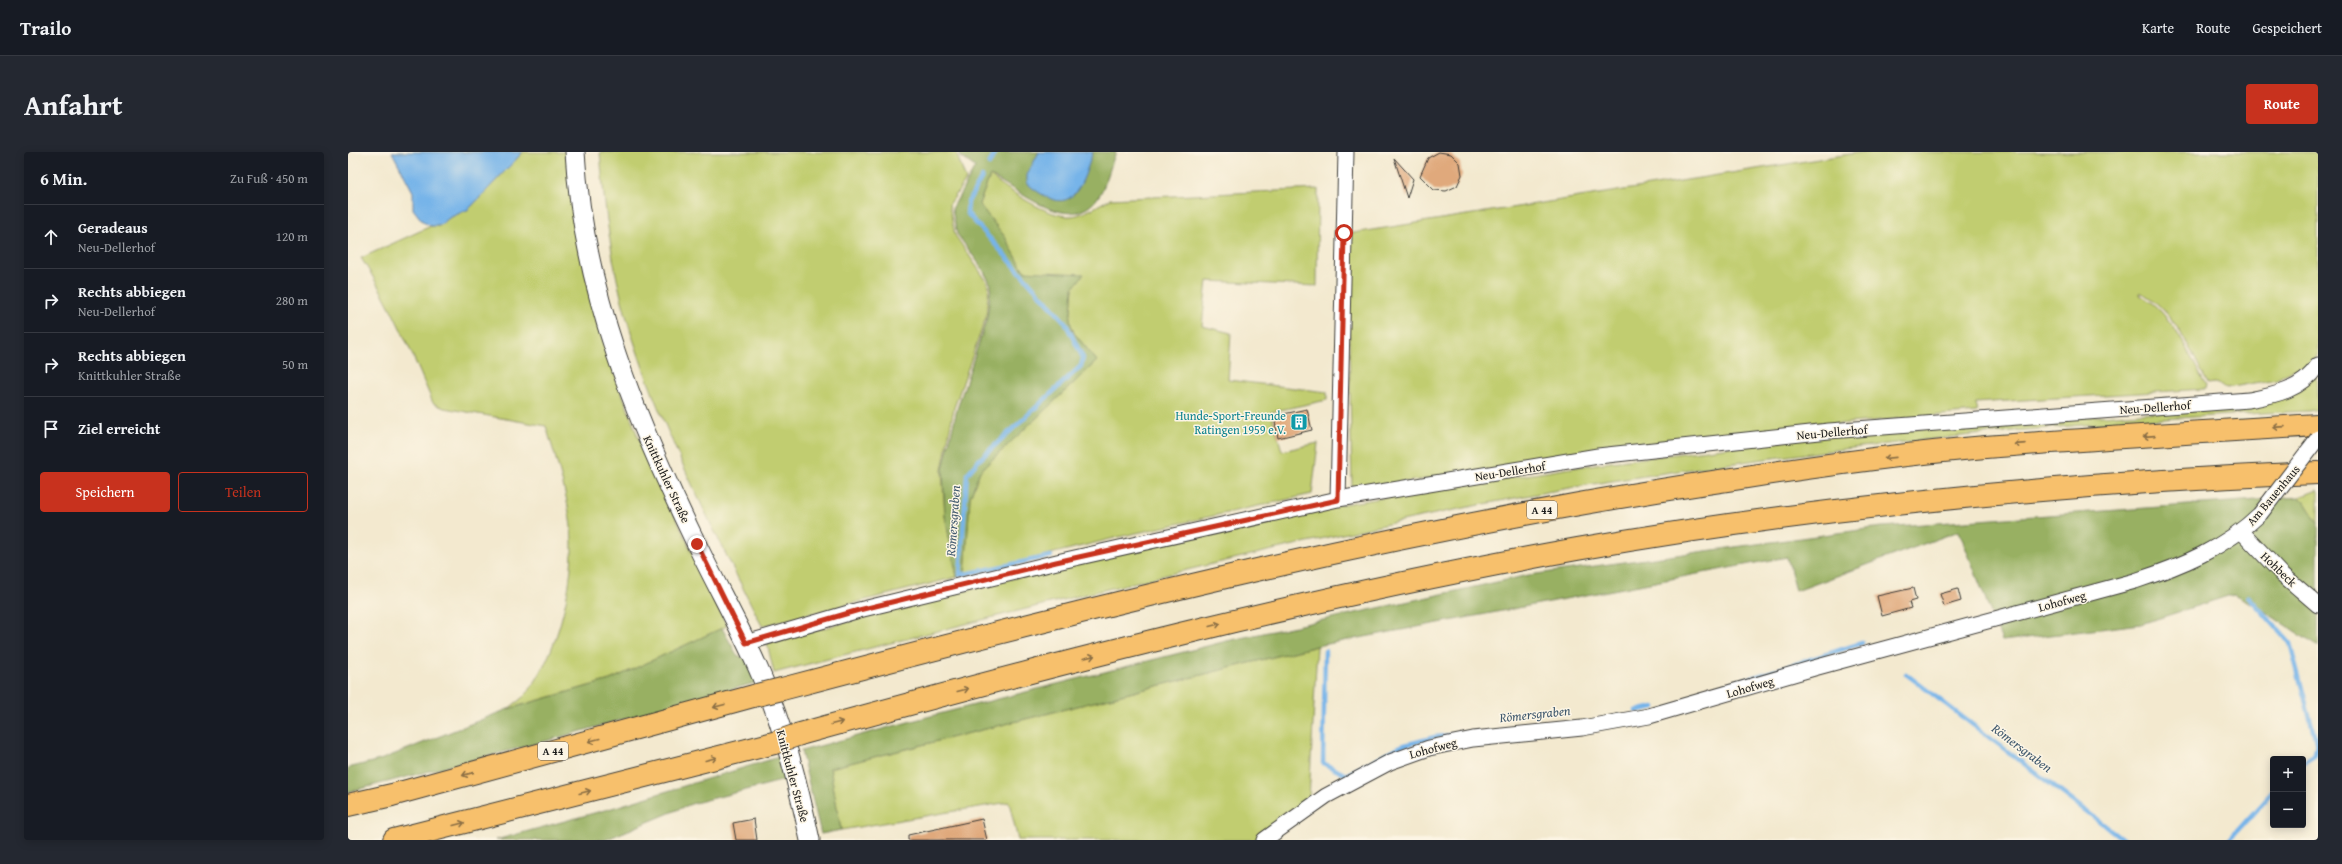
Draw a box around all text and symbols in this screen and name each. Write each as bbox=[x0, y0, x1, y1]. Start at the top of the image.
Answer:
text: Trailo bbox=[20, 14, 71, 42]
text: Karte bbox=[2142, 18, 2174, 38]
text: Route bbox=[2196, 18, 2230, 38]
text: Gespeichert bbox=[2252, 18, 2322, 38]
text: Anfahrt bbox=[24, 84, 123, 125]
button: Route bbox=[2246, 84, 2318, 124]
text: 6 Min. bbox=[40, 166, 87, 191]
text: Zu Fuß · 450 m bbox=[230, 169, 308, 188]
text: Geradeaus bbox=[78, 217, 148, 238]
route start bbox=[1335, 224, 1353, 242]
icon: ahead bbox=[40, 226, 62, 248]
text: 120 m bbox=[276, 227, 308, 246]
text: Neu-Dellerhof bbox=[78, 238, 155, 257]
text: Rechts abbiegen bbox=[78, 281, 186, 302]
icon: right bbox=[40, 290, 62, 312]
text: 280 m bbox=[276, 291, 308, 310]
text: Neu-Dellerhof bbox=[78, 302, 155, 321]
text: Rechts abbiegen bbox=[78, 345, 186, 366]
icon: right bbox=[40, 354, 62, 376]
text: 50 m bbox=[282, 355, 308, 374]
text: Knittkuhler Straße bbox=[78, 366, 181, 385]
street label: Neu-Dellerhof bbox=[2119, 396, 2192, 418]
place label: Hunde-Sport-Freunde Ratingen 1959 e.V. bbox=[1175, 407, 1286, 438]
building icon: Hunde-Sport-Freunde Ratingen 1959 e.V. bbox=[1289, 412, 1309, 432]
icon: arrive bbox=[40, 418, 62, 440]
text: Ziel erreicht bbox=[78, 418, 160, 439]
street label: Neu-Dellerhof bbox=[1796, 420, 1869, 444]
one-way arrow bbox=[2273, 424, 2286, 431]
street label: Knittkuhler Straße bbox=[639, 432, 695, 526]
one-way arrow bbox=[2143, 432, 2156, 439]
one-way arrow bbox=[2014, 441, 2027, 448]
one-way arrow bbox=[1884, 454, 1897, 462]
street label: Neu-Dellerhof bbox=[1474, 457, 1548, 485]
street label: Am Bauenhaus bbox=[2242, 461, 2304, 529]
button: Speichern bbox=[40, 472, 170, 512]
button: Teilen bbox=[178, 472, 308, 512]
water label: Römersgraben bbox=[941, 484, 965, 558]
road number: A 44 bbox=[1527, 501, 1557, 519]
route end bbox=[688, 535, 706, 553]
street label: Hohbeck bbox=[2257, 548, 2301, 591]
street label: Lohofweg bbox=[2036, 586, 2088, 615]
one-way arrow bbox=[1208, 621, 1221, 629]
one-way arrow bbox=[1082, 653, 1095, 660]
street label: Lohofweg bbox=[1724, 672, 1776, 702]
one-way arrow bbox=[956, 685, 969, 693]
water label: Römersgraben bbox=[1498, 701, 1572, 727]
one-way arrow bbox=[713, 703, 726, 710]
water label: Römersgraben bbox=[1987, 718, 2057, 777]
one-way arrow bbox=[831, 719, 844, 727]
street label: Knittkuhler Straße bbox=[773, 728, 814, 824]
street label: Lohofweg bbox=[1407, 733, 1459, 762]
one-way arrow bbox=[587, 737, 600, 744]
road number: A 44 bbox=[538, 742, 568, 760]
one-way arrow bbox=[704, 755, 717, 762]
map controls bbox=[2270, 756, 2306, 828]
button: + bbox=[2270, 756, 2306, 792]
one-way arrow bbox=[462, 771, 475, 778]
one-way arrow bbox=[578, 788, 591, 795]
button: − bbox=[2270, 792, 2306, 828]
one-way arrow bbox=[452, 819, 465, 827]

